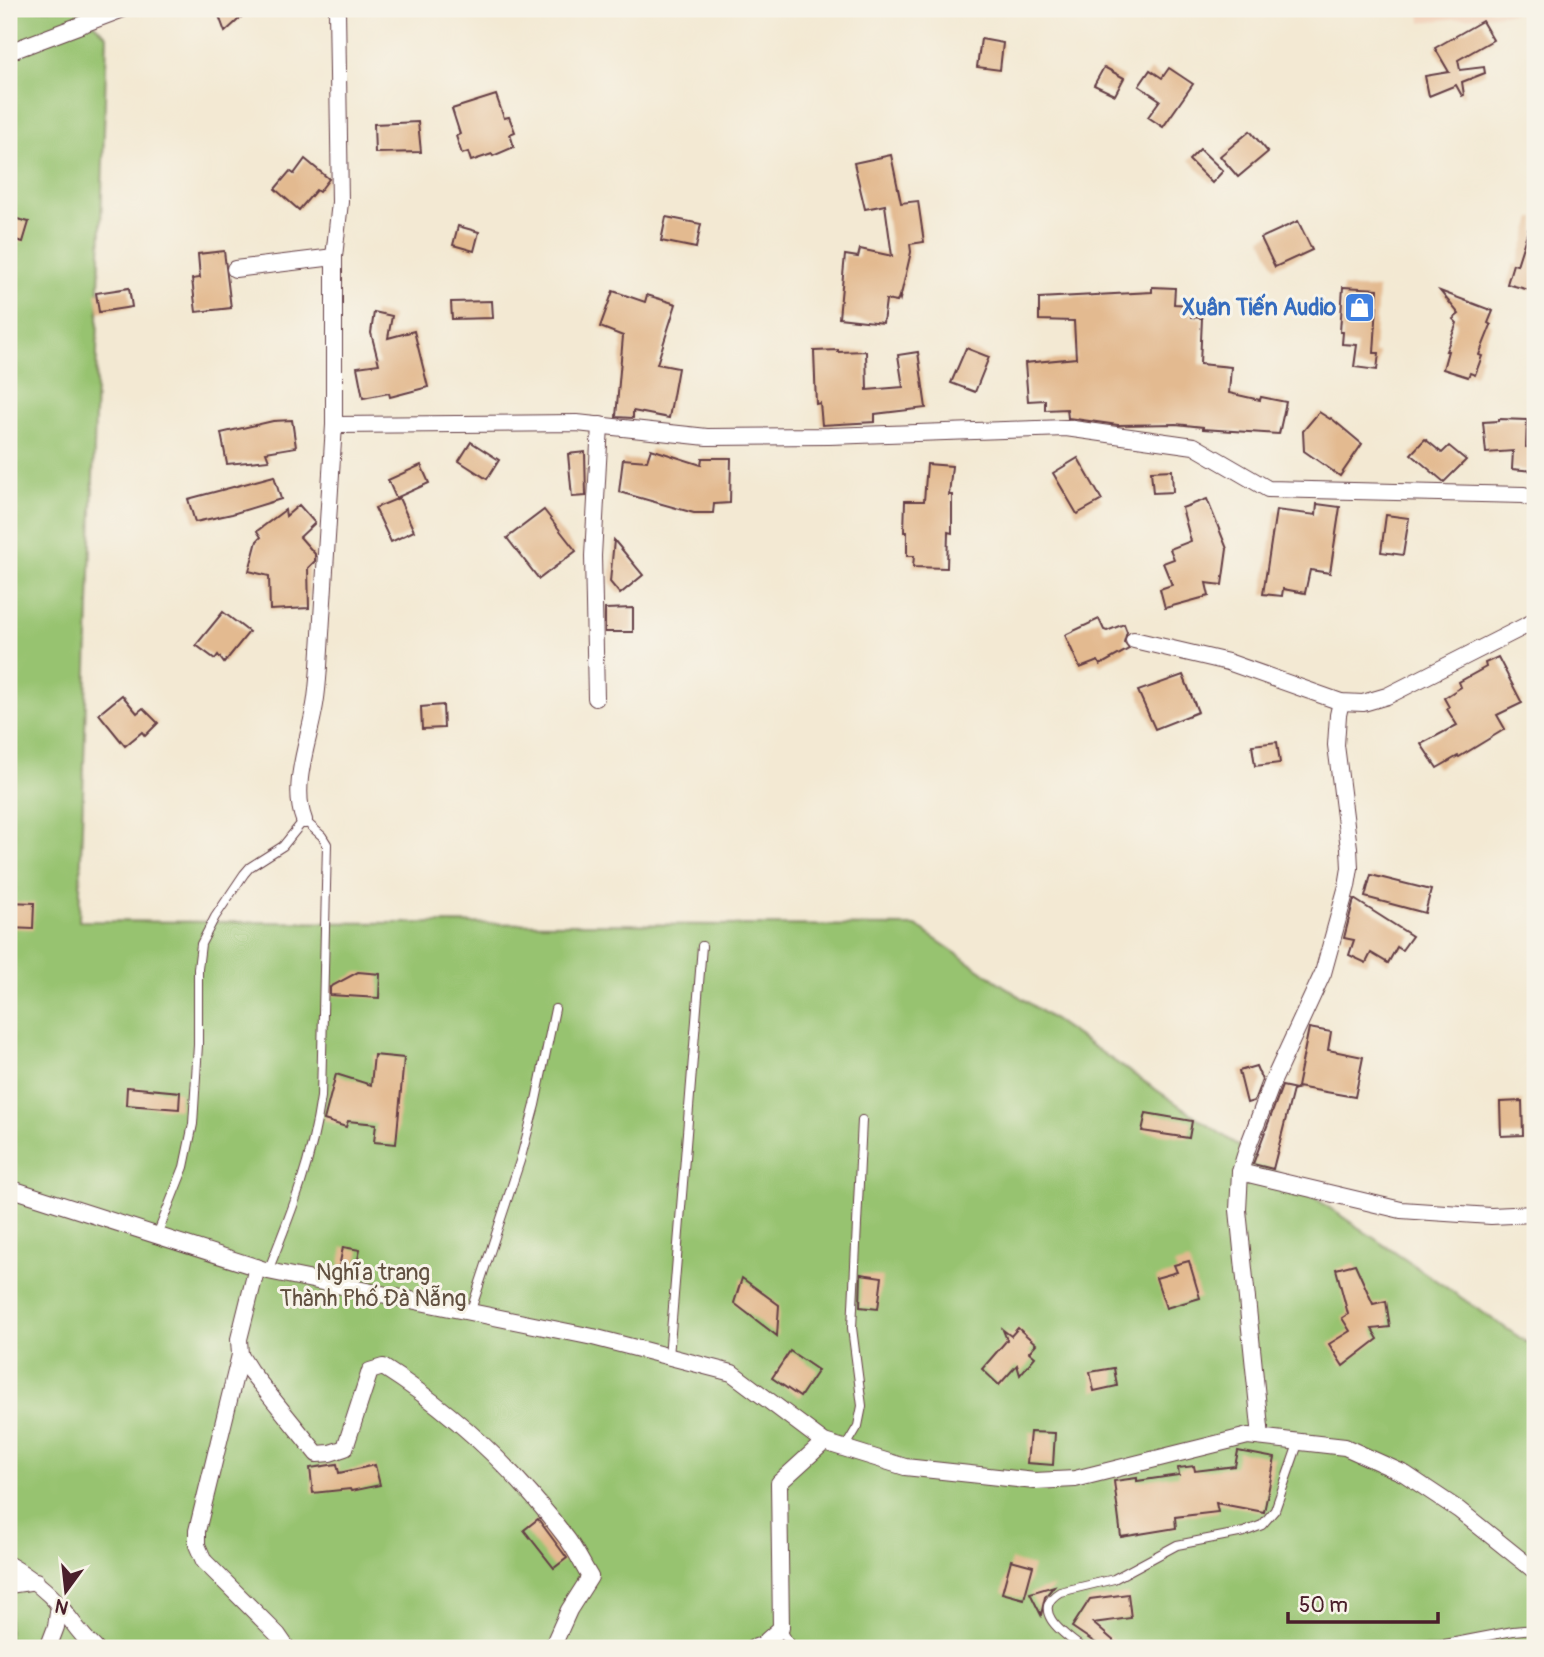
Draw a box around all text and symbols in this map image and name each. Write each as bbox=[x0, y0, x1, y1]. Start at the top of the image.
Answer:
shop icon: Xuân Tiến Audio bbox=[1342, 290, 1376, 324]
place label: Xuân Tiến Audio bbox=[1182, 293, 1337, 322]
park label: Nghĩa trang Thành Phố Đà Nẵng bbox=[280, 1258, 466, 1313]
north arrow bbox=[32, 1556, 102, 1626]
scale bar bbox=[1288, 1580, 1439, 1624]
text: 50 m bbox=[1299, 1592, 1348, 1619]
text: N bbox=[52, 1593, 71, 1620]

